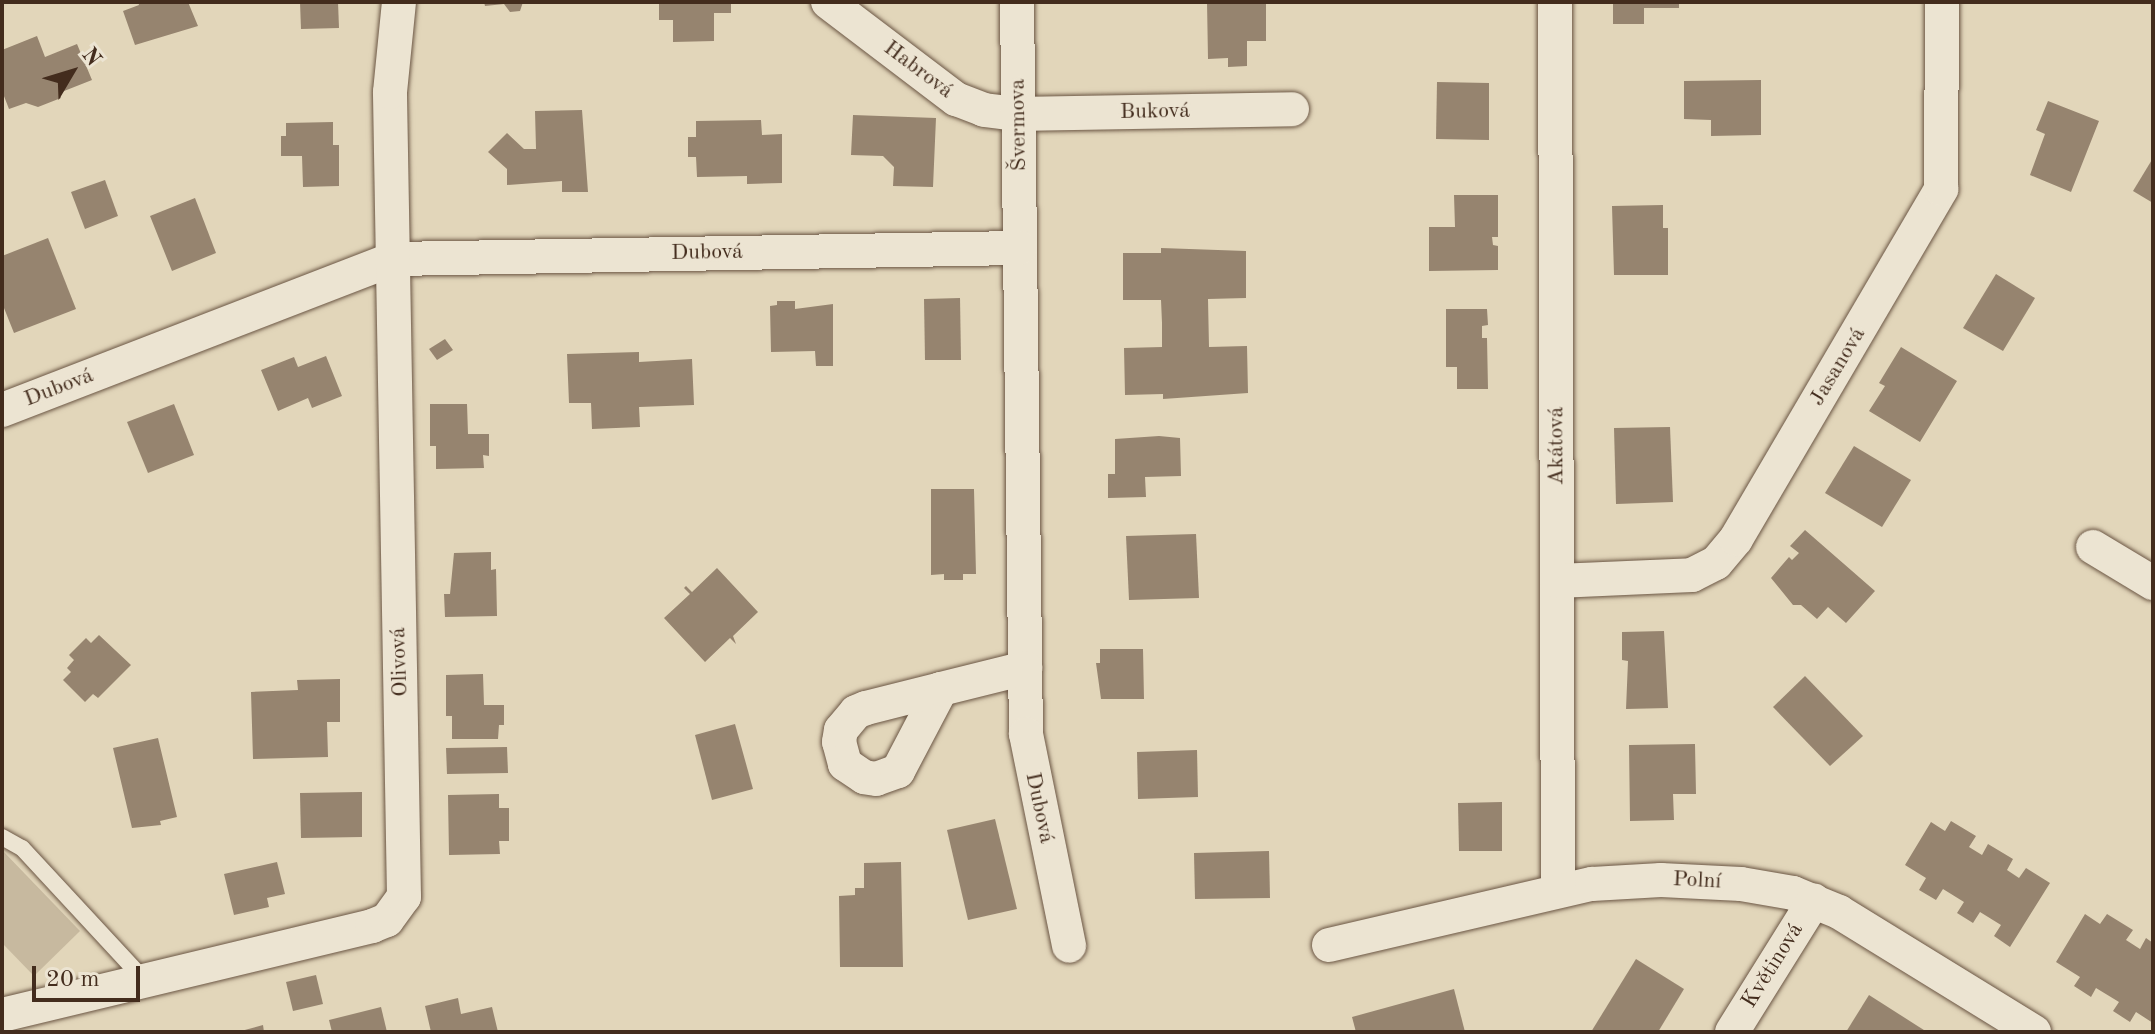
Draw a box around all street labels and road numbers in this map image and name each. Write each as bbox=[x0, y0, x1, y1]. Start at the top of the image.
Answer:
street label: Habrová bbox=[878, 35, 958, 105]
street label: Švermova bbox=[1005, 78, 1033, 172]
street label: Buková bbox=[1120, 98, 1190, 126]
street label: Dubová bbox=[671, 239, 743, 267]
street label: Jasanová bbox=[1804, 323, 1872, 411]
street label: Dubová bbox=[21, 363, 97, 413]
street label: Akátová bbox=[1544, 407, 1570, 485]
street label: Olivová bbox=[386, 627, 414, 697]
street label: Dubová bbox=[1019, 770, 1059, 846]
street label: Polní bbox=[1672, 867, 1722, 895]
street label: Květinová bbox=[1737, 919, 1809, 1013]

